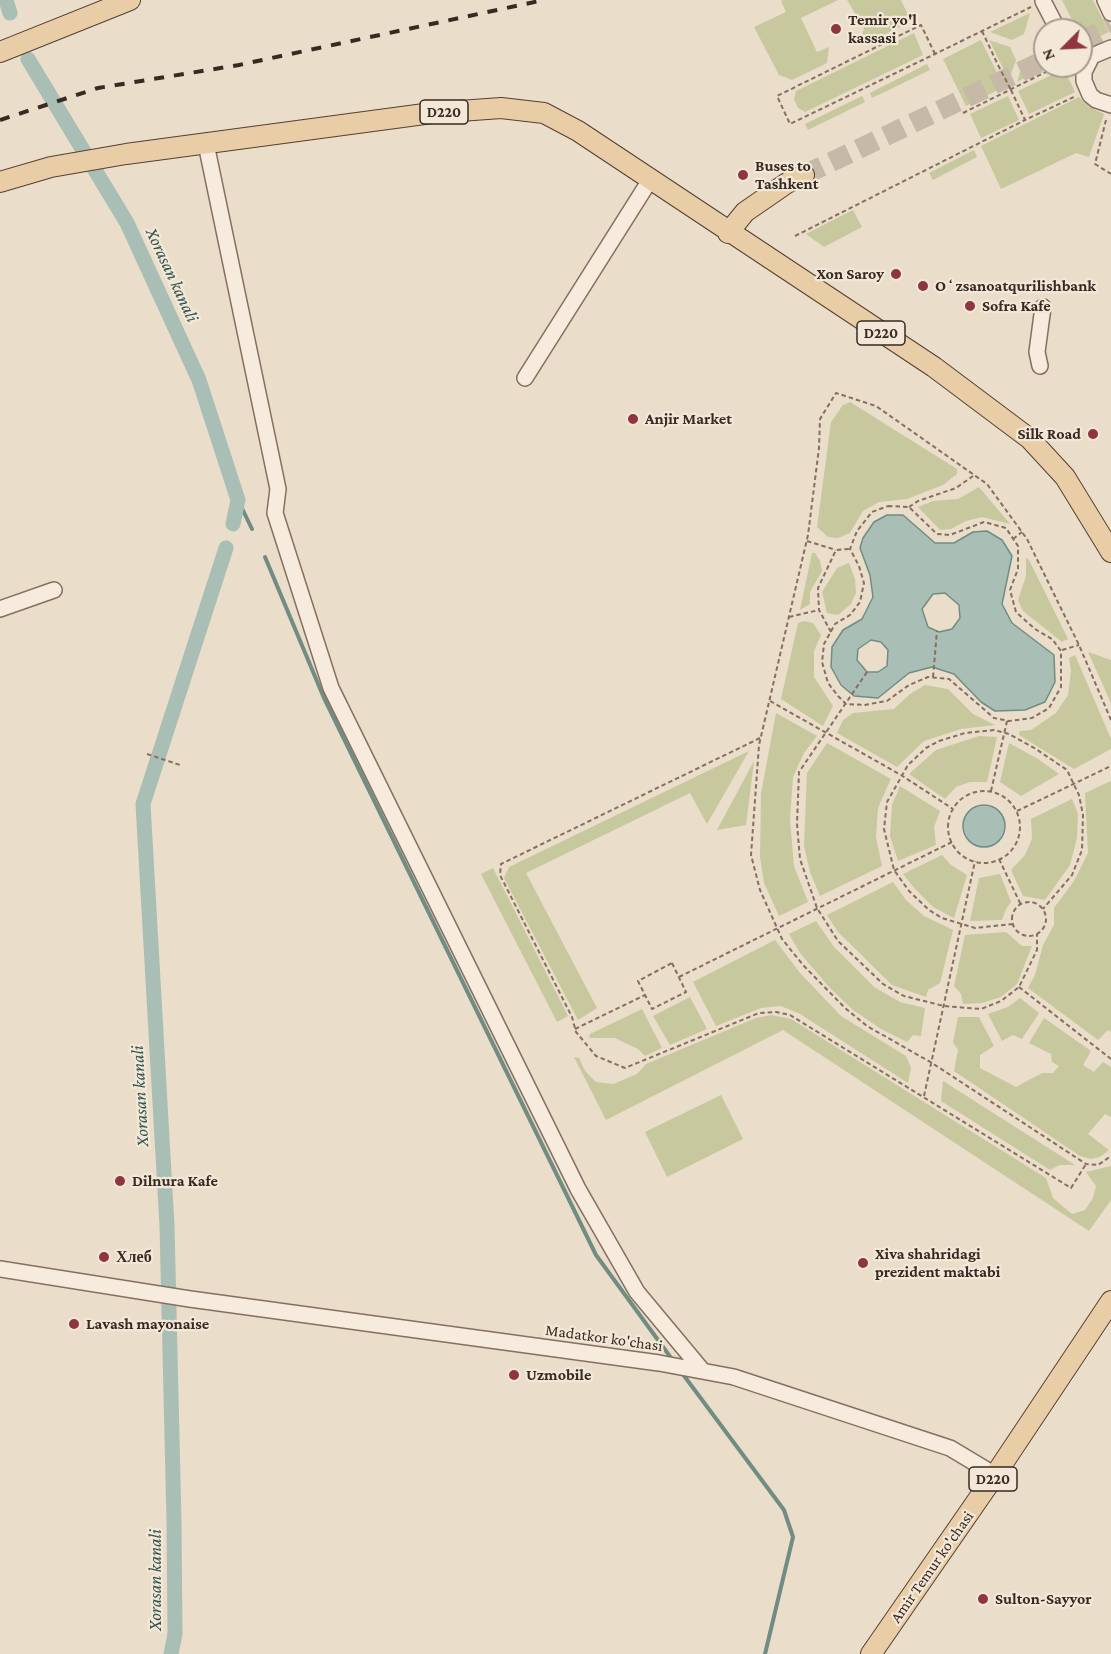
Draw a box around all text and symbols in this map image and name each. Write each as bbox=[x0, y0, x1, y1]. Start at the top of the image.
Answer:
place label: Temir yo'l kassasi bbox=[848, 10, 917, 48]
north arrow bbox=[1033, 18, 1093, 78]
marker: Temir yo'l kassasi bbox=[829, 22, 843, 36]
text: N bbox=[1038, 46, 1058, 63]
road number: D220 bbox=[420, 100, 468, 124]
place label: Buses to Tashkent bbox=[755, 156, 818, 194]
marker: Buses to Tashkent bbox=[736, 168, 750, 182]
water label: Xorasan kanali bbox=[141, 224, 203, 326]
place label: Xon Saroy bbox=[816, 264, 884, 284]
marker: Xon Saroy bbox=[889, 267, 903, 281]
place label: Oʻzsanoatqurilishbank bbox=[935, 276, 1096, 296]
marker: Oʻzsanoatqurilishbank bbox=[916, 279, 930, 293]
place label: Sofra Kafe bbox=[982, 296, 1051, 316]
marker: Sofra Kafe bbox=[963, 299, 977, 313]
road number: D220 bbox=[857, 321, 905, 345]
place label: Anjir Market bbox=[645, 409, 732, 429]
marker: Anjir Market bbox=[626, 412, 640, 426]
place label: Silk Road bbox=[1018, 424, 1081, 444]
marker: Silk Road bbox=[1086, 427, 1100, 441]
water label: Xorasan kanali bbox=[127, 1045, 153, 1147]
place label: Dilnura Kafe bbox=[132, 1171, 218, 1191]
marker: Dilnura Kafe bbox=[113, 1174, 127, 1188]
place label: Xiva shahridagi prezident maktabi bbox=[875, 1244, 1000, 1282]
place label: Хлеб bbox=[116, 1247, 152, 1267]
marker: Хлеб bbox=[97, 1250, 111, 1264]
marker: Xiva shahridagi prezident maktabi bbox=[856, 1256, 870, 1270]
place label: Lavash mayonaise bbox=[86, 1314, 209, 1334]
marker: Lavash mayonaise bbox=[67, 1317, 81, 1331]
street label: Madatkor ko'chasi bbox=[544, 1320, 664, 1356]
place label: Uzmobile bbox=[526, 1365, 591, 1385]
marker: Uzmobile bbox=[507, 1368, 521, 1382]
road number: D220 bbox=[969, 1467, 1017, 1491]
street label: Amir Temur ko'chasi bbox=[886, 1507, 978, 1627]
water label: Xorasan kanali bbox=[144, 1529, 166, 1631]
place label: Sulton-Sayyor bbox=[995, 1589, 1092, 1609]
marker: Sulton-Sayyor bbox=[976, 1592, 990, 1606]

